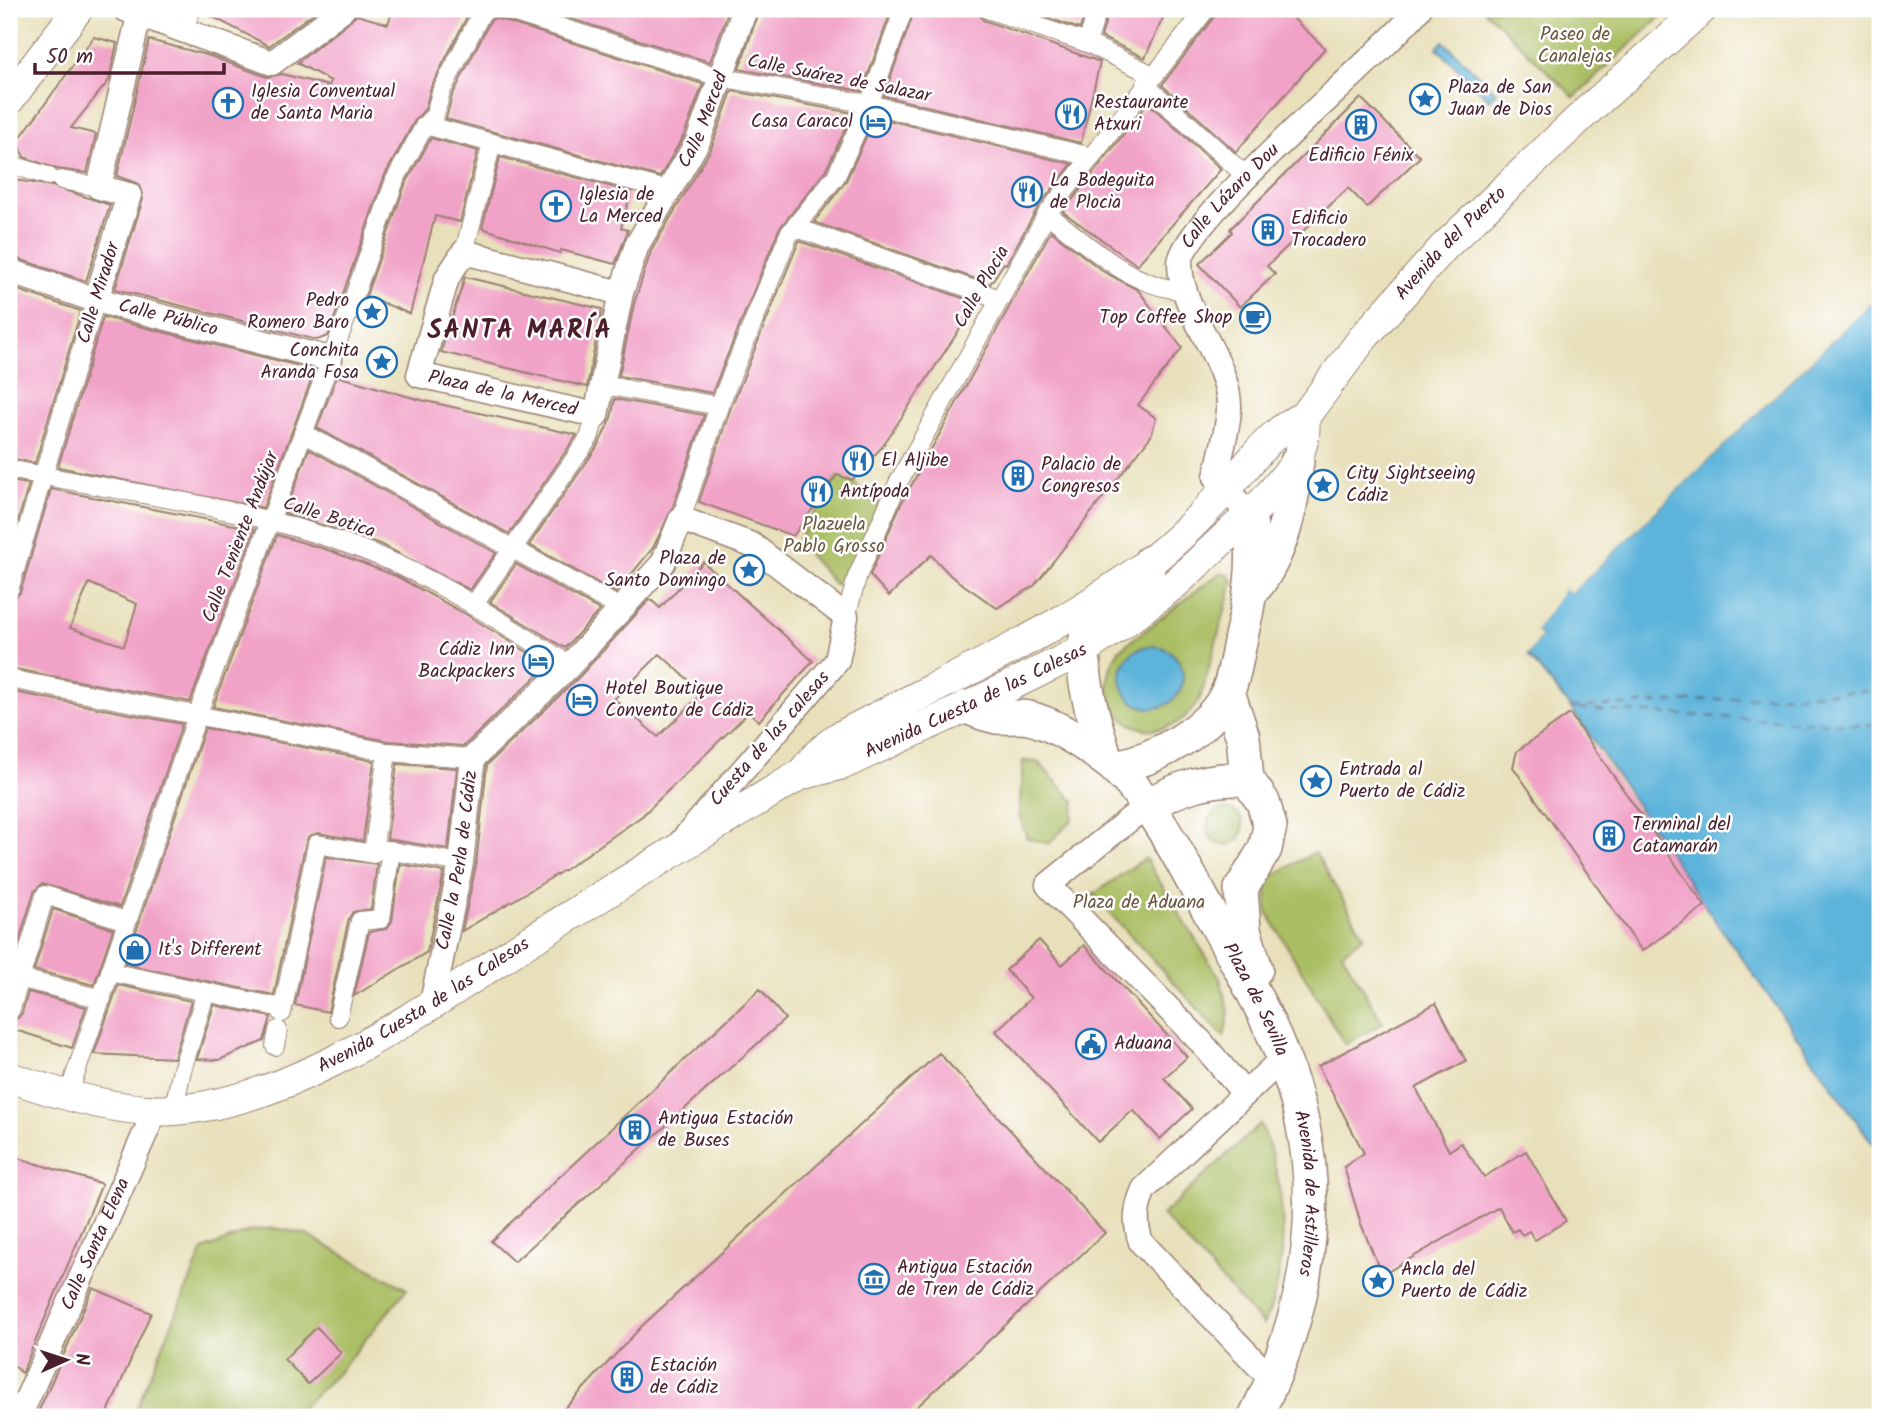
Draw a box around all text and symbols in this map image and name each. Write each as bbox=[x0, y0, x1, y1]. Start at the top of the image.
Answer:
park label: Paseo de Canalejas bbox=[1538, 20, 1612, 72]
scale bar bbox=[35, 32, 224, 76]
text: 50 m bbox=[46, 41, 93, 74]
street label: Calle Suárez de Salazar bbox=[745, 46, 935, 112]
street label: Calle Merced bbox=[670, 67, 737, 174]
place label: Plaza de San Juan de Dios bbox=[1448, 73, 1552, 125]
place label: Iglesia Conventual de Santa Maria bbox=[251, 77, 395, 129]
place icon: Plaza de San Juan de Dios bbox=[1408, 82, 1442, 116]
church icon: Iglesia Conventual de Santa Maria bbox=[211, 86, 245, 120]
place label: Restaurante Atxuri bbox=[1094, 88, 1189, 140]
restaurant icon: Restaurante Atxuri bbox=[1054, 97, 1088, 131]
hotel icon: Casa Caracol bbox=[859, 105, 893, 139]
place label: Casa Caracol bbox=[751, 107, 853, 137]
building icon: Edificio Fénix bbox=[1344, 108, 1378, 142]
street label: Calle Lázaro Dou bbox=[1174, 136, 1287, 255]
place label: Edificio Fénix bbox=[1308, 141, 1415, 171]
place label: La Bodeguita de Plocia bbox=[1050, 166, 1155, 218]
restaurant icon: La Bodeguita de Plocia bbox=[1010, 175, 1044, 209]
place label: Iglesia de La Merced bbox=[579, 180, 663, 232]
street label: Avenida del Puerto bbox=[1388, 180, 1514, 307]
church icon: Iglesia de La Merced bbox=[539, 189, 573, 223]
place label: Edificio Trocadero bbox=[1291, 204, 1366, 256]
building icon: Edificio Trocadero bbox=[1251, 213, 1285, 247]
street label: Calle Mirador bbox=[69, 237, 129, 348]
street label: Calle Plocia bbox=[946, 240, 1018, 334]
place label: Pedro Romero Baro bbox=[247, 286, 349, 338]
street label: Calle Público bbox=[115, 291, 221, 345]
place icon: Pedro Romero Baro bbox=[355, 295, 389, 329]
cafe icon: Top Coffee Shop bbox=[1238, 301, 1272, 335]
place label: Top Coffee Shop bbox=[1100, 303, 1232, 333]
district label: SANTA MARÍA bbox=[427, 310, 613, 352]
place label: Conchita Aranda Fosa bbox=[261, 336, 359, 388]
place icon: Conchita Aranda Fosa bbox=[365, 345, 399, 379]
street label: Plaza de la Merced bbox=[425, 363, 581, 425]
restaurant icon: El Aljibe bbox=[841, 444, 875, 478]
street label: Calle Teniente Andújar bbox=[194, 445, 288, 627]
place label: El Aljibe bbox=[881, 446, 949, 476]
place label: Palacio de Congresos bbox=[1041, 450, 1121, 502]
building icon: Palacio de Congresos bbox=[1001, 459, 1035, 493]
place label: City Sightseeing Cádiz bbox=[1346, 459, 1476, 511]
place icon: City Sightseeing Cádiz bbox=[1306, 468, 1340, 502]
restaurant icon: Antípoda bbox=[800, 475, 834, 509]
place label: Antípoda bbox=[840, 477, 910, 507]
street label: Calle Botica bbox=[279, 489, 379, 547]
park label: Plazuela Pablo Grosso bbox=[783, 510, 885, 562]
place label: Plaza de Santo Domingo bbox=[605, 544, 726, 596]
place icon: Plaza de Santo Domingo bbox=[732, 553, 766, 587]
place label: Cádiz Inn Backpackers bbox=[418, 635, 515, 687]
street label: Avenida Cuesta de las Calesas bbox=[860, 635, 1092, 767]
hotel icon: Cádiz Inn Backpackers bbox=[521, 644, 555, 678]
street label: Cuesta de las calesas bbox=[702, 664, 838, 814]
place label: Hotel Boutique Convento de Cádiz bbox=[605, 674, 754, 726]
hotel icon: Hotel Boutique Convento de Cádiz bbox=[565, 683, 599, 717]
place label: Entrada al Puerto de Cádiz bbox=[1339, 755, 1465, 807]
place icon: Entrada al Puerto de Cádiz bbox=[1299, 764, 1333, 798]
street label: Calle la Perla de Cádiz bbox=[428, 769, 486, 953]
place label: Terminal del Catamarán bbox=[1632, 810, 1731, 862]
building icon: Terminal del Catamarán bbox=[1592, 819, 1626, 853]
park label: Plaza de Aduana bbox=[1073, 888, 1205, 918]
street label: Avenida Cuesta de las Calesas bbox=[313, 930, 536, 1082]
shop icon: It's Different bbox=[118, 933, 152, 967]
place label: It's Different bbox=[158, 935, 262, 965]
street label: Plaza de Sevilla bbox=[1214, 937, 1296, 1061]
public building icon: Aduana bbox=[1074, 1027, 1108, 1061]
place label: Aduana bbox=[1114, 1029, 1172, 1059]
place label: Antigua Estación de Buses bbox=[658, 1104, 793, 1156]
street label: Avenida de Astilleros bbox=[1285, 1107, 1326, 1279]
building icon: Antigua Estación de Buses bbox=[618, 1113, 652, 1147]
street label: Calle Santa Elena bbox=[53, 1173, 138, 1315]
place label: Antigua Estación de Tren de Cádiz bbox=[897, 1253, 1034, 1305]
place label: Ancla del Puerto de Cádiz bbox=[1401, 1255, 1527, 1307]
museum icon: Antigua Estación de Tren de Cádiz bbox=[857, 1262, 891, 1296]
place icon: Ancla del Puerto de Cádiz bbox=[1361, 1264, 1395, 1298]
north arrow bbox=[32, 1324, 102, 1394]
place label: Estación de Cádiz bbox=[650, 1351, 718, 1403]
text: N bbox=[66, 1352, 96, 1366]
building icon: Estación de Cádiz bbox=[610, 1360, 644, 1394]

